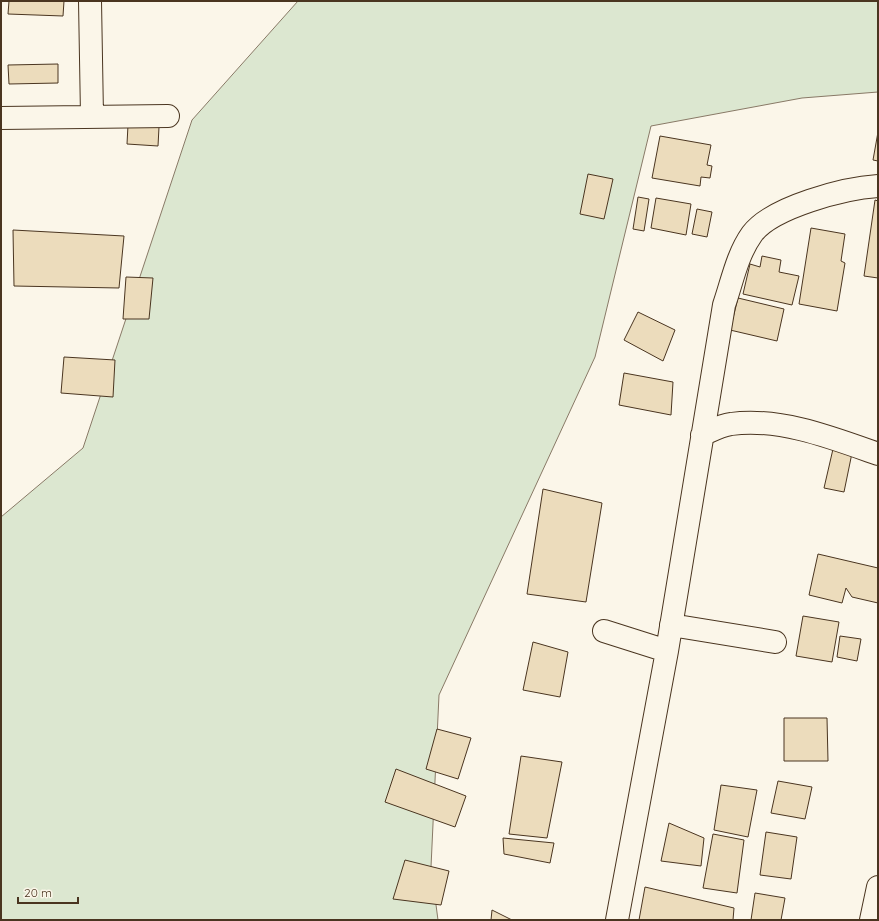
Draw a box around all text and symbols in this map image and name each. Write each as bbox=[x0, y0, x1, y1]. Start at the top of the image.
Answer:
scale bar bbox=[18, 879, 78, 905]
text: 20 m bbox=[24, 885, 52, 900]

